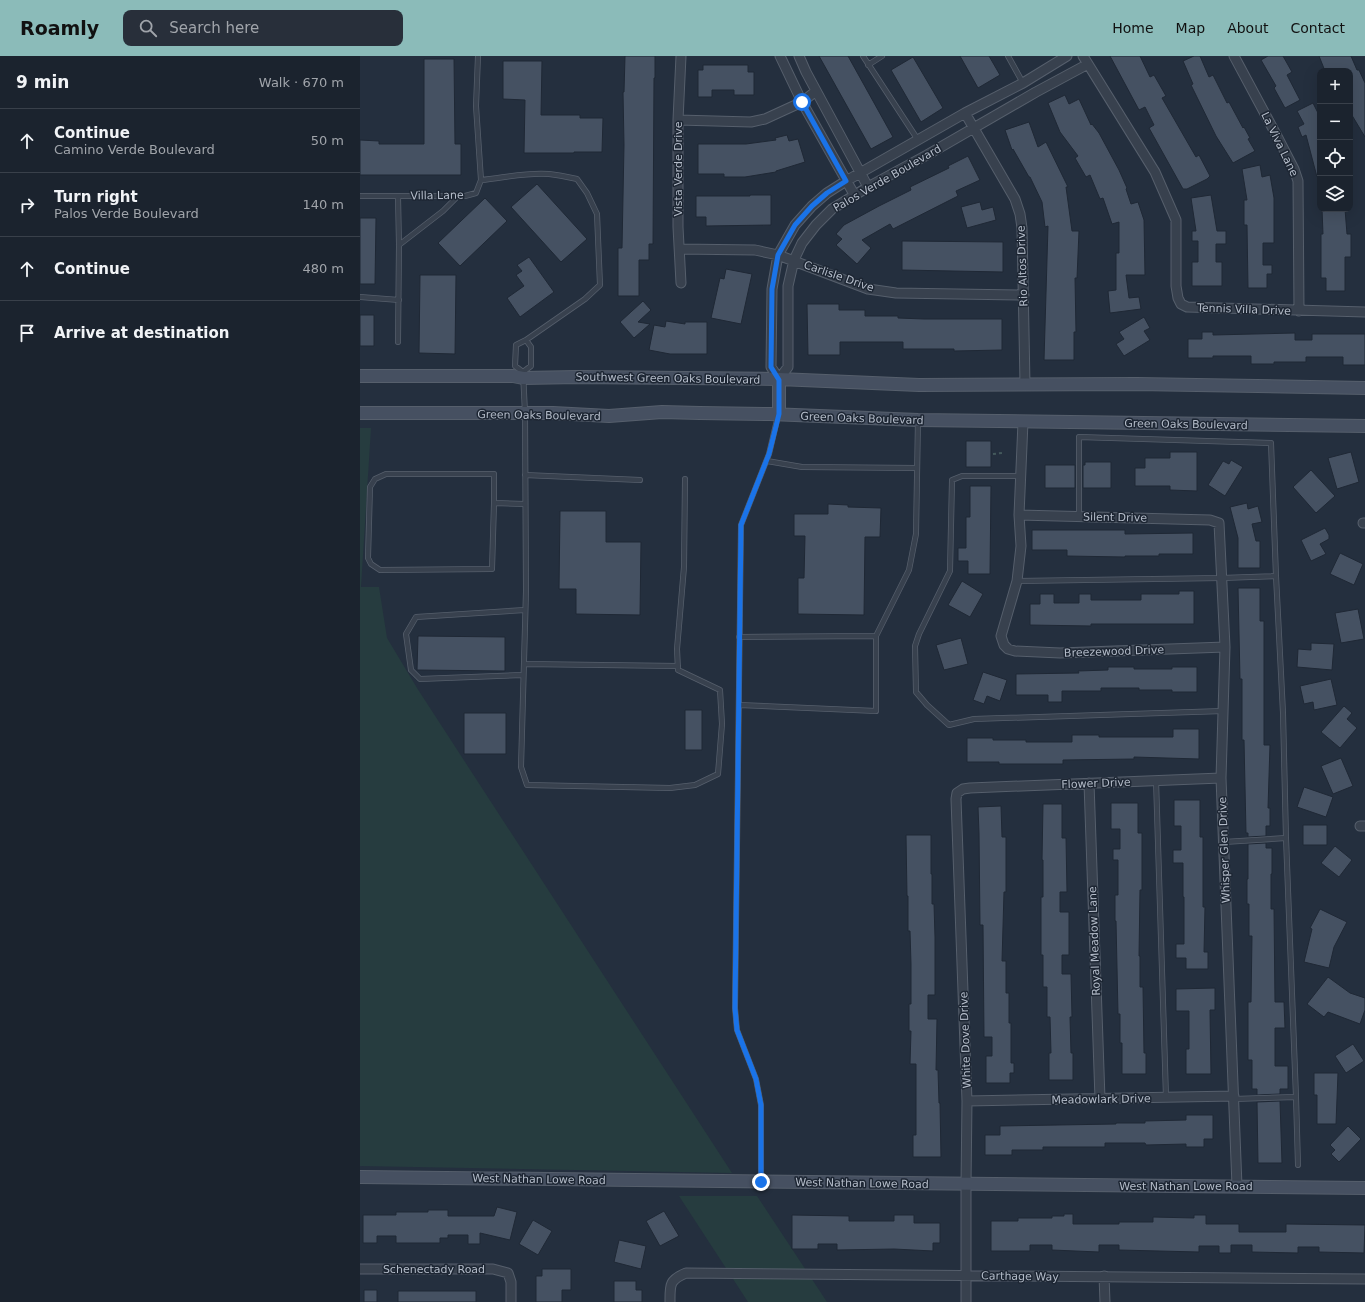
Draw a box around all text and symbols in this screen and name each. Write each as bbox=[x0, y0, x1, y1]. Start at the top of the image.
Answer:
search box bbox=[123, 10, 403, 46]
text: Roamly bbox=[20, 17, 99, 39]
icon: search bbox=[137, 17, 159, 39]
text: Search here bbox=[169, 19, 259, 37]
text: Home bbox=[1112, 20, 1154, 36]
text: Map bbox=[1176, 20, 1205, 36]
text: About bbox=[1227, 20, 1269, 36]
text: Contact bbox=[1291, 20, 1345, 36]
map controls bbox=[1317, 68, 1353, 212]
button: + bbox=[1317, 68, 1353, 104]
text: 9 min bbox=[16, 72, 69, 92]
text: Walk · 670 m bbox=[259, 75, 344, 90]
route start bbox=[793, 93, 811, 111]
button: − bbox=[1317, 104, 1353, 140]
street label: La Viva Lane bbox=[1258, 110, 1301, 179]
street label: Vista Verde Drive bbox=[672, 121, 685, 216]
text: Continue bbox=[54, 124, 130, 142]
icon: ahead bbox=[16, 130, 38, 152]
text: 50 m bbox=[311, 133, 344, 148]
button: locate bbox=[1317, 140, 1353, 176]
text: Camino Verde Boulevard bbox=[54, 142, 215, 157]
street label: Palos Verde Boulevard bbox=[831, 142, 944, 215]
button: layers bbox=[1317, 176, 1353, 212]
text: Turn right bbox=[54, 188, 138, 206]
street label: Villa Lane bbox=[410, 189, 464, 202]
icon: right bbox=[16, 194, 38, 216]
text: 140 m bbox=[302, 197, 344, 212]
text: Palos Verde Boulevard bbox=[54, 206, 199, 221]
street label: Rio Altos Drive bbox=[1015, 225, 1030, 307]
icon: ahead bbox=[16, 258, 38, 280]
street label: Carlisle Drive bbox=[802, 258, 876, 295]
text: Continue bbox=[54, 260, 130, 278]
text: 480 m bbox=[302, 261, 344, 276]
street label: Tennis Villa Drive bbox=[1196, 301, 1291, 318]
icon: arrive bbox=[16, 322, 38, 344]
text: Arrive at destination bbox=[54, 324, 229, 342]
street label: Southwest Green Oaks Boulevard bbox=[576, 370, 760, 387]
street label: Green Oaks Boulevard bbox=[477, 408, 601, 423]
street label: Green Oaks Boulevard bbox=[800, 410, 924, 427]
street label: Green Oaks Boulevard bbox=[1124, 417, 1248, 432]
street label: Silent Drive bbox=[1083, 510, 1147, 525]
street label: Breezewood Drive bbox=[1064, 643, 1165, 660]
street label: Flower Drive bbox=[1061, 776, 1131, 791]
street label: Whisper Glen Drive bbox=[1216, 796, 1233, 903]
street label: Royal Meadow Lane bbox=[1086, 886, 1103, 996]
street label: White Dove Drive bbox=[957, 991, 974, 1089]
street label: Meadowlark Drive bbox=[1051, 1092, 1151, 1107]
street label: West Nathan Lowe Road bbox=[472, 1172, 606, 1187]
route end bbox=[752, 1173, 770, 1191]
street label: West Nathan Lowe Road bbox=[795, 1176, 929, 1191]
street label: West Nathan Lowe Road bbox=[1119, 1180, 1253, 1193]
street label: Schenectady Road bbox=[383, 1263, 485, 1276]
street label: Carthage Way bbox=[981, 1269, 1059, 1284]

